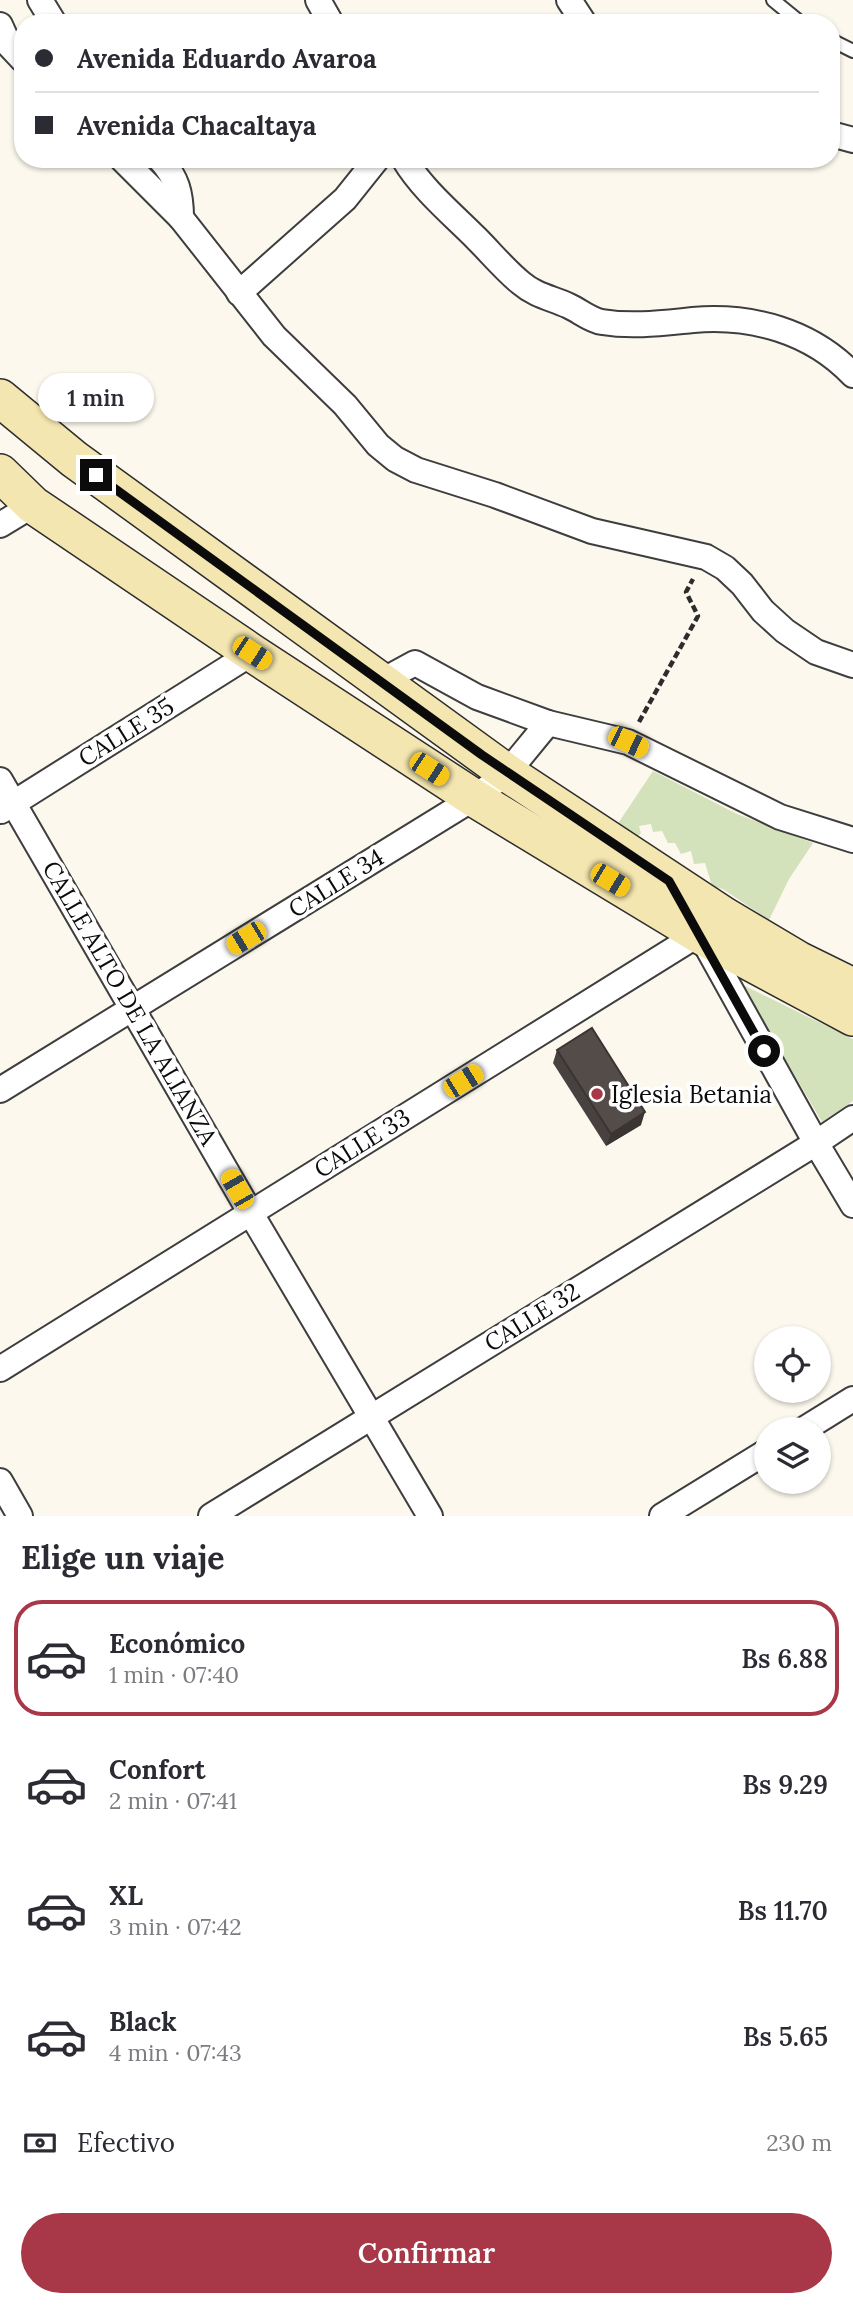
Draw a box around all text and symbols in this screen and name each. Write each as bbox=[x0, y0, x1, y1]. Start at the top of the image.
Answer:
text: Avenida Eduardo Avaroa bbox=[77, 42, 377, 75]
text: Avenida Chacaltaya bbox=[77, 109, 316, 142]
callout: 1 min bbox=[38, 374, 154, 422]
text: 1 min bbox=[67, 383, 125, 412]
route end bbox=[80, 459, 112, 491]
car bbox=[229, 633, 276, 673]
street label: CALLE 35 bbox=[72, 691, 180, 773]
car bbox=[605, 723, 652, 761]
car bbox=[406, 749, 453, 789]
street label: CALLE 34 bbox=[282, 842, 390, 924]
street label: CALLE ALTO DE LA ALIANZA bbox=[36, 855, 225, 1152]
car bbox=[587, 860, 634, 900]
car bbox=[223, 918, 270, 958]
route start bbox=[748, 1035, 780, 1067]
car bbox=[440, 1061, 487, 1101]
place label: Iglesia Betania bbox=[611, 1079, 772, 1110]
marker: Iglesia Betania bbox=[589, 1086, 605, 1102]
street label: CALLE 33 bbox=[308, 1101, 416, 1185]
car bbox=[218, 1166, 257, 1212]
street label: CALLE 32 bbox=[478, 1276, 586, 1358]
map controls bbox=[754, 1326, 831, 1494]
button: locate bbox=[754, 1326, 831, 1403]
button: layers bbox=[754, 1417, 831, 1494]
text: Elige un viaje bbox=[21, 1537, 225, 1578]
icon: car bbox=[25, 1627, 88, 1690]
text: Económico bbox=[109, 1627, 245, 1660]
text: Bs 6.88 bbox=[741, 1642, 828, 1675]
text: 1 min · 07:40 bbox=[109, 1660, 239, 1689]
icon: car bbox=[25, 1753, 88, 1816]
text: Confort bbox=[109, 1753, 206, 1786]
text: Bs 9.29 bbox=[742, 1768, 828, 1801]
text: 2 min · 07:41 bbox=[109, 1786, 237, 1815]
icon: car bbox=[25, 1879, 88, 1942]
text: XL bbox=[109, 1879, 143, 1912]
text: Bs 11.70 bbox=[738, 1894, 828, 1927]
text: 3 min · 07:42 bbox=[109, 1912, 242, 1941]
icon: car bbox=[25, 2005, 88, 2068]
text: Black bbox=[109, 2005, 177, 2038]
text: Bs 5.65 bbox=[743, 2020, 828, 2053]
text: 4 min · 07:43 bbox=[109, 2038, 242, 2067]
icon: cash bbox=[21, 2124, 59, 2162]
text: Efectivo bbox=[77, 2126, 175, 2159]
text: 230 m bbox=[766, 2128, 832, 2157]
button: Confirmar bbox=[21, 2213, 832, 2293]

